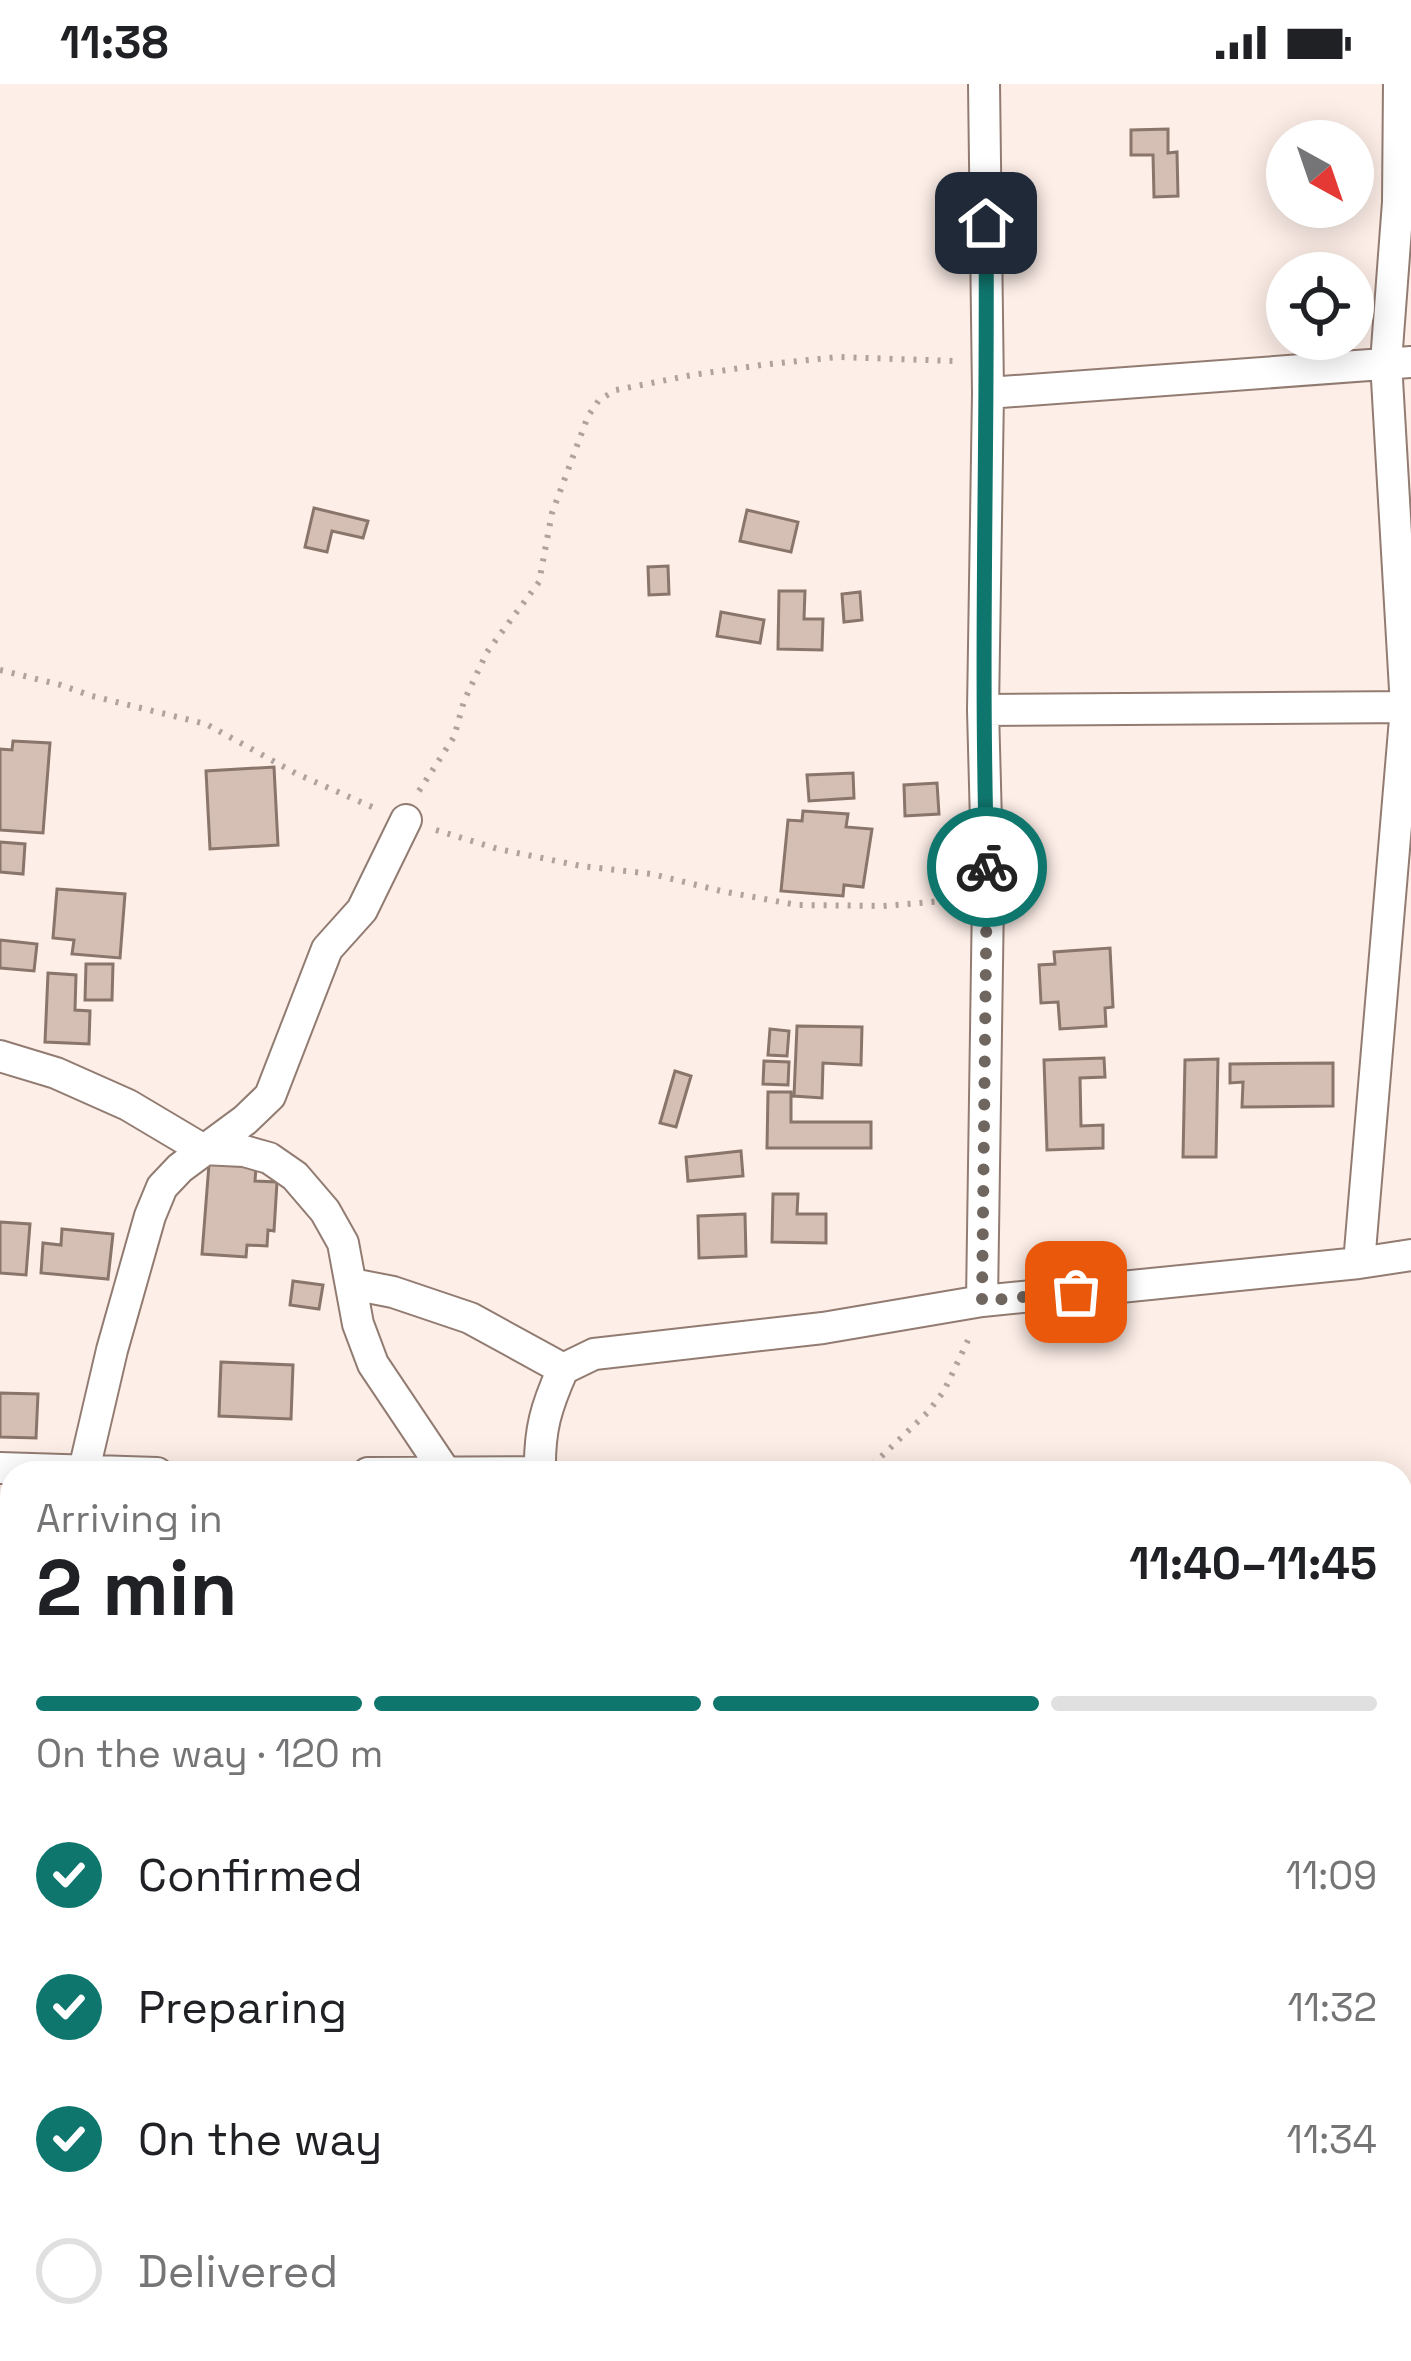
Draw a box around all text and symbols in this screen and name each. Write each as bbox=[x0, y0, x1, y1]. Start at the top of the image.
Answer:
text: 11:38 bbox=[60, 14, 168, 71]
north arrow bbox=[1266, 120, 1374, 228]
map controls bbox=[1266, 120, 1374, 360]
pin bbox=[935, 172, 1037, 274]
icon: home bbox=[953, 190, 1019, 256]
button: locate bbox=[1266, 252, 1374, 360]
courier bbox=[927, 807, 1047, 927]
icon: bike bbox=[954, 834, 1020, 900]
pin bbox=[1025, 1241, 1127, 1343]
icon: bag bbox=[1043, 1259, 1109, 1325]
text: Arriving in bbox=[36, 1494, 223, 1543]
text: 11:40–11:45 bbox=[1129, 1535, 1377, 1592]
text: 2 min bbox=[36, 1538, 238, 1638]
text: On the way · 120 m bbox=[36, 1729, 383, 1778]
icon: check bbox=[36, 1842, 102, 1908]
text: Confirmed bbox=[138, 1847, 363, 1904]
text: 11:09 bbox=[1286, 1851, 1377, 1900]
icon: check bbox=[36, 1974, 102, 2040]
text: Preparing bbox=[138, 1979, 347, 2036]
text: 11:32 bbox=[1287, 1983, 1377, 2032]
icon: check bbox=[36, 2106, 102, 2172]
text: On the way bbox=[138, 2111, 382, 2168]
text: 11:34 bbox=[1287, 2115, 1377, 2164]
text: Delivered bbox=[138, 2243, 338, 2300]

